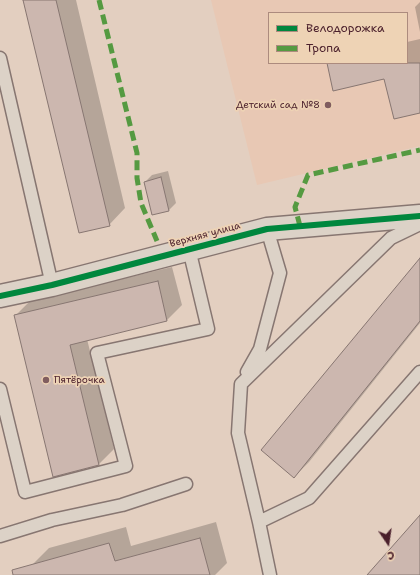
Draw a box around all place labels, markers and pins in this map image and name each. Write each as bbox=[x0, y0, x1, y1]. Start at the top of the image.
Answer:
place label: Детский сад №8 bbox=[236, 99, 320, 111]
marker: Детский сад №8 bbox=[323, 100, 333, 110]
place label: Пятёрочка bbox=[54, 374, 105, 386]
marker: Пятёрочка bbox=[41, 375, 51, 385]

